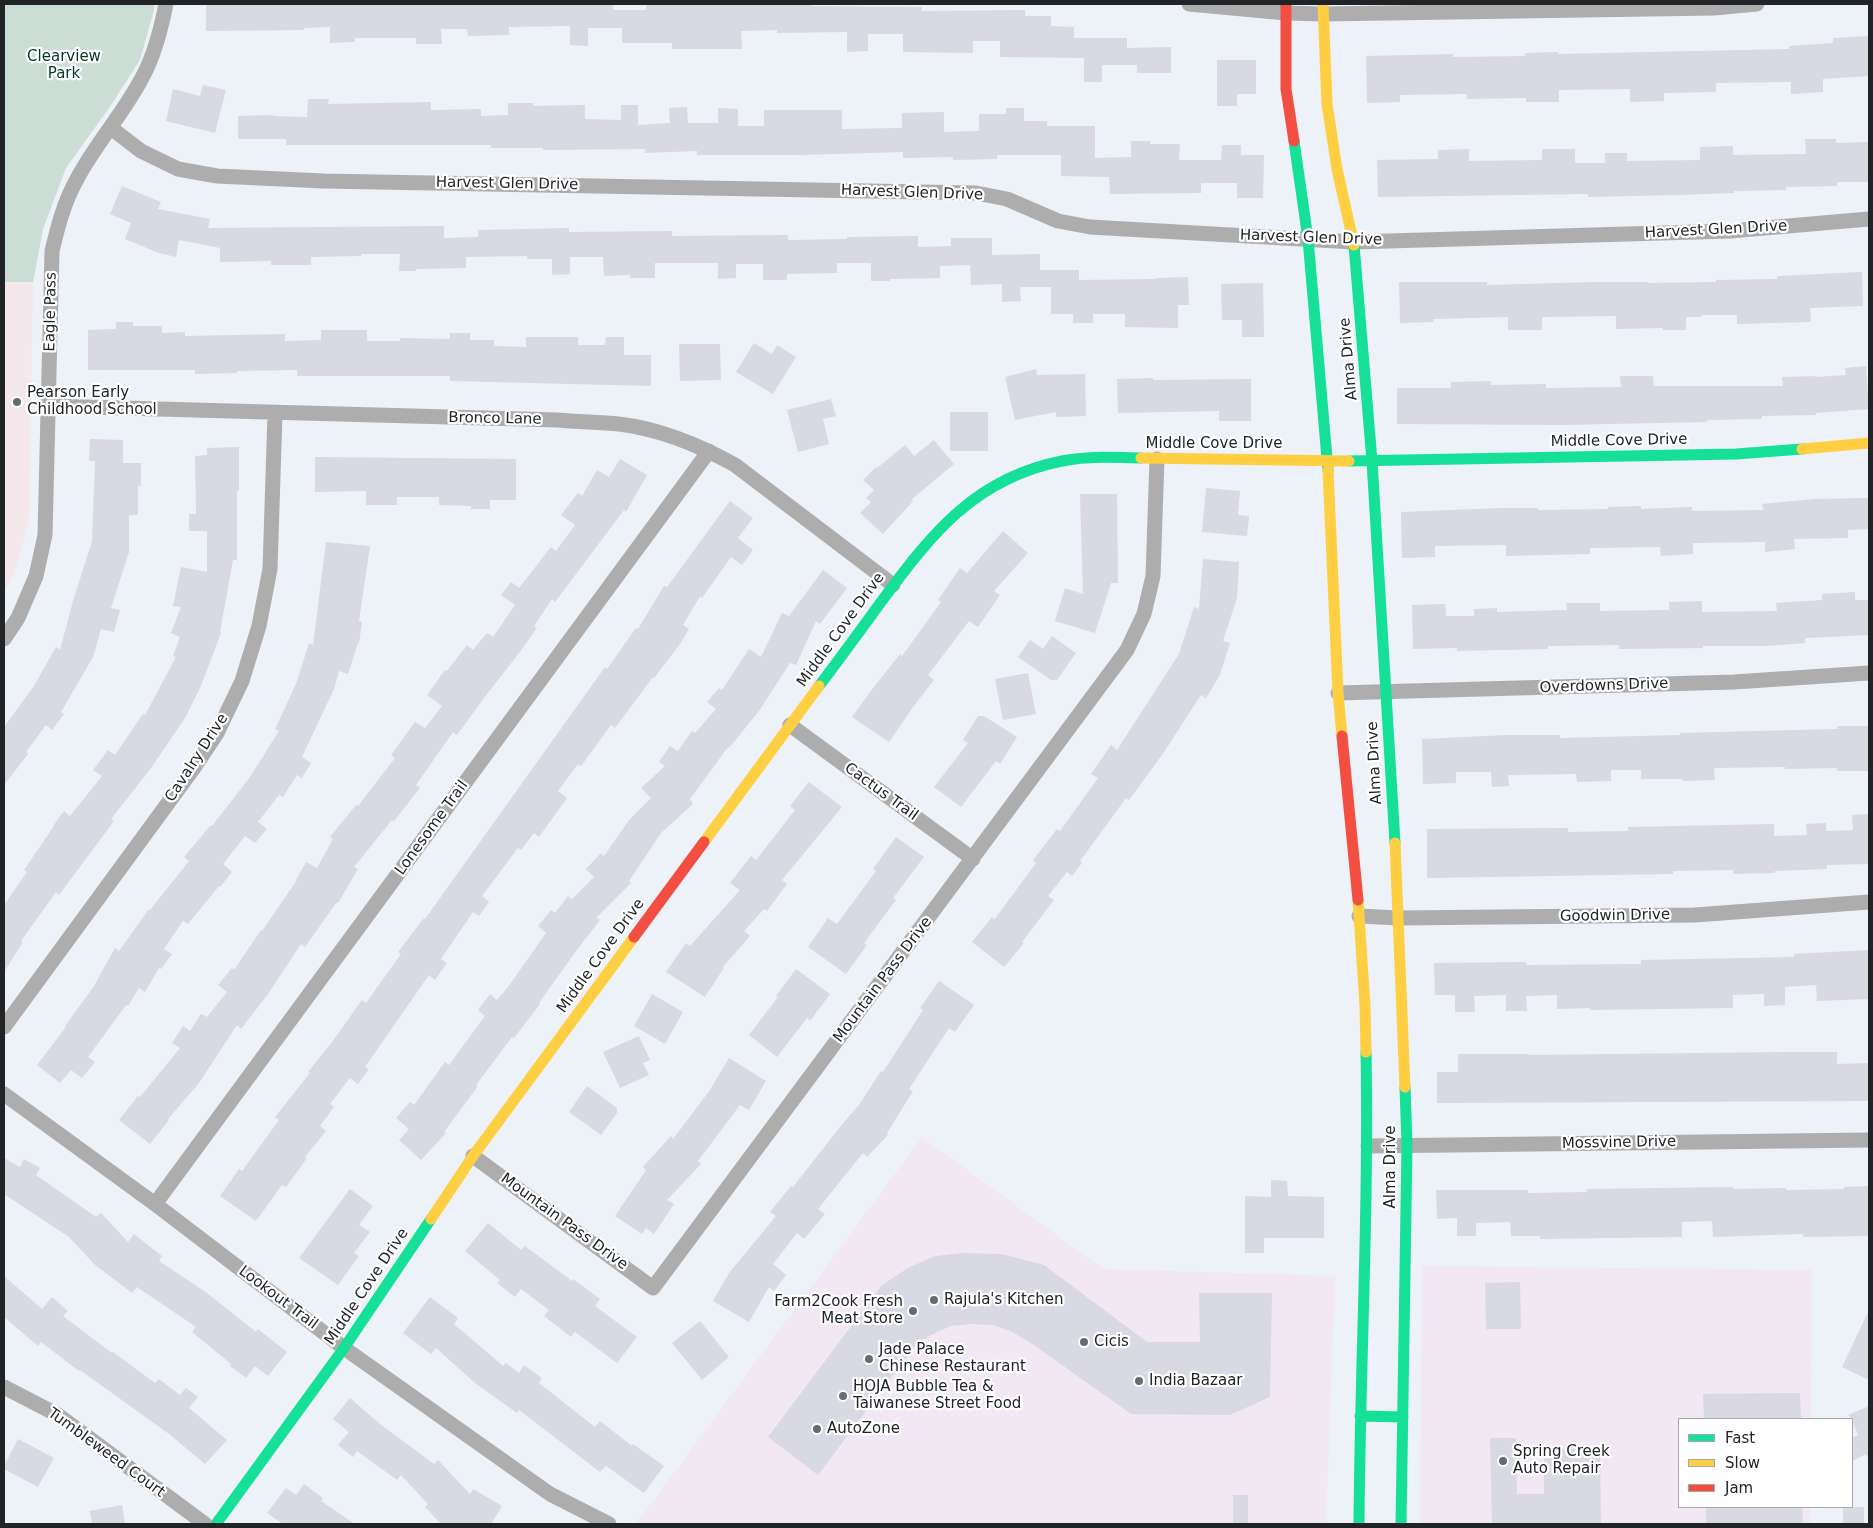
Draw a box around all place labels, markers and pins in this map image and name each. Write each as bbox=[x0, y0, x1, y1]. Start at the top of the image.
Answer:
place label: Pearson Early Childhood School bbox=[27, 384, 157, 419]
marker: Pearson Early Childhood School bbox=[11, 396, 23, 408]
place label: Rajula's Kitchen bbox=[944, 1291, 1063, 1309]
place label: Farm2Cook Fresh Meat Store bbox=[774, 1293, 903, 1328]
marker: Rajula's Kitchen bbox=[928, 1294, 940, 1306]
marker: Farm2Cook Fresh Meat Store bbox=[907, 1305, 919, 1317]
place label: Cicis bbox=[1094, 1333, 1129, 1351]
marker: Cicis bbox=[1078, 1336, 1090, 1348]
place label: Jade Palace Chinese Restaurant bbox=[879, 1341, 1026, 1376]
marker: Jade Palace Chinese Restaurant bbox=[863, 1353, 875, 1365]
place label: India Bazaar bbox=[1149, 1372, 1242, 1390]
marker: India Bazaar bbox=[1133, 1375, 1145, 1387]
place label: HOJA Bubble Tea & Taiwanese Street Food bbox=[853, 1378, 1021, 1413]
marker: HOJA Bubble Tea & Taiwanese Street Food bbox=[837, 1390, 849, 1402]
place label: AutoZone bbox=[827, 1420, 900, 1438]
marker: AutoZone bbox=[811, 1423, 823, 1435]
place label: Spring Creek Auto Repair bbox=[1513, 1443, 1610, 1478]
marker: Spring Creek Auto Repair bbox=[1497, 1455, 1509, 1467]

